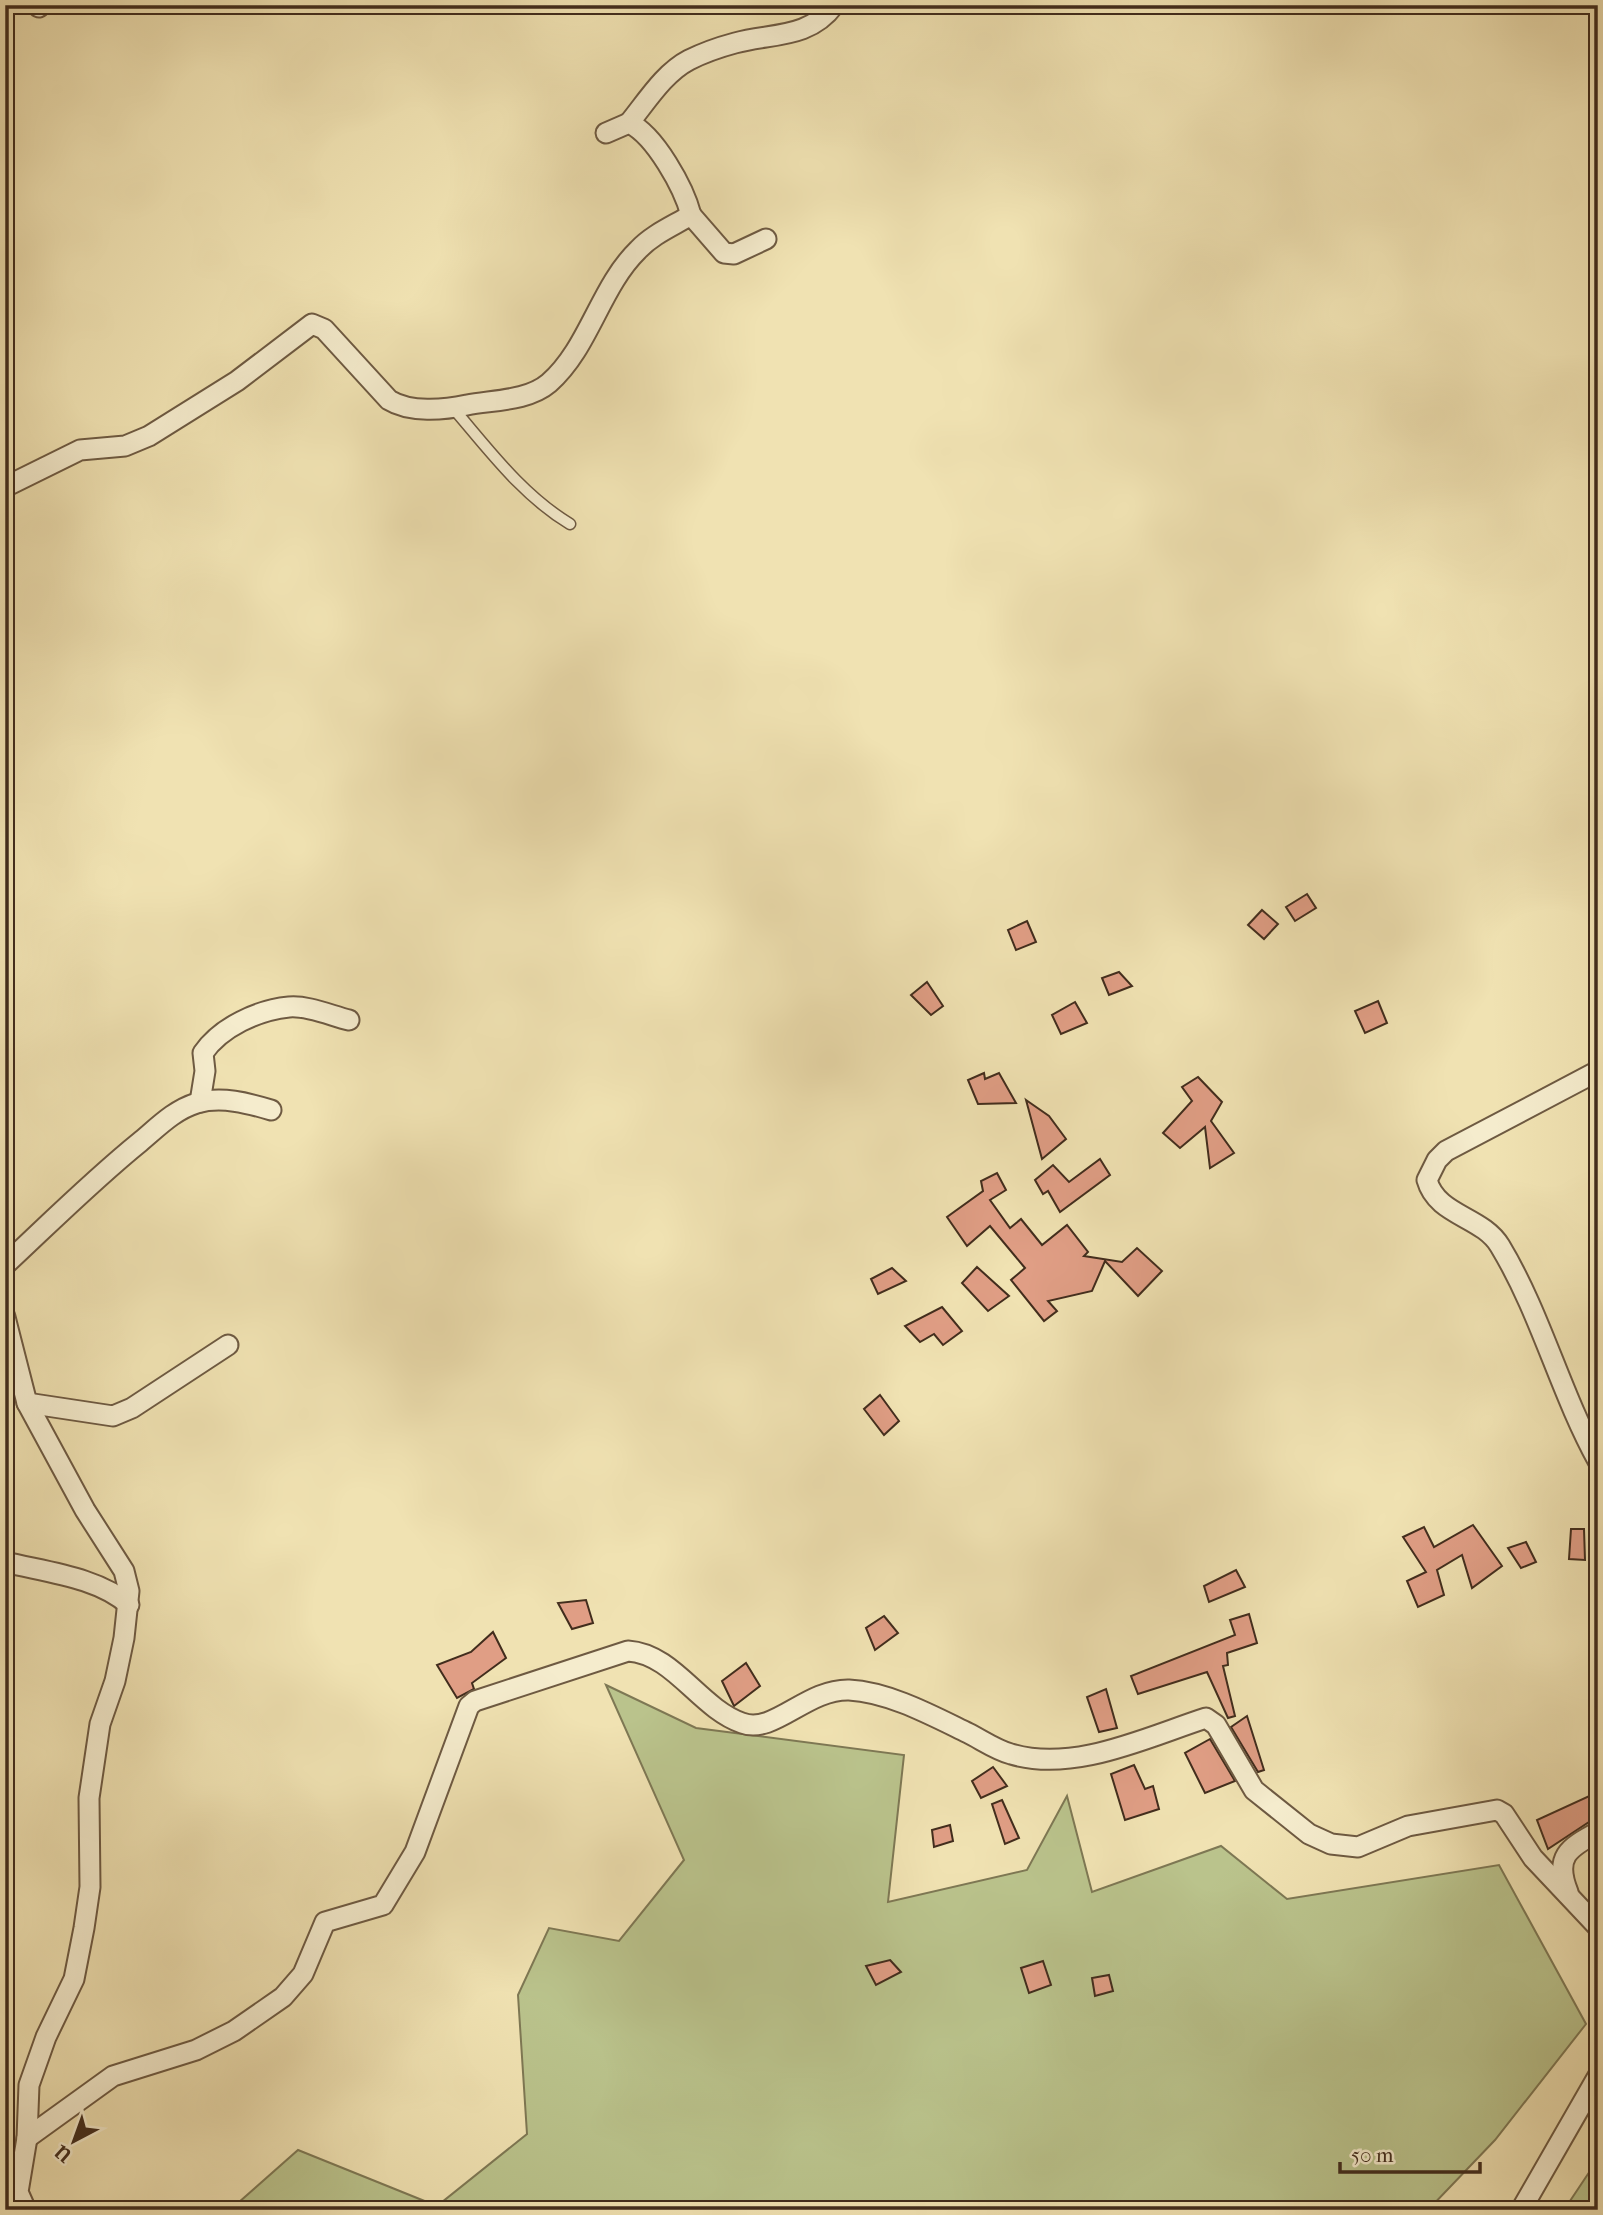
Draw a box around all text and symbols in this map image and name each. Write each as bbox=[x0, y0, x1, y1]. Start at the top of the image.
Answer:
north arrow bbox=[38, 2106, 108, 2176]
scale bar bbox=[1340, 2131, 1480, 2175]
text: U bbox=[51, 2140, 77, 2167]
text: 50 m bbox=[1351, 2143, 1394, 2167]

